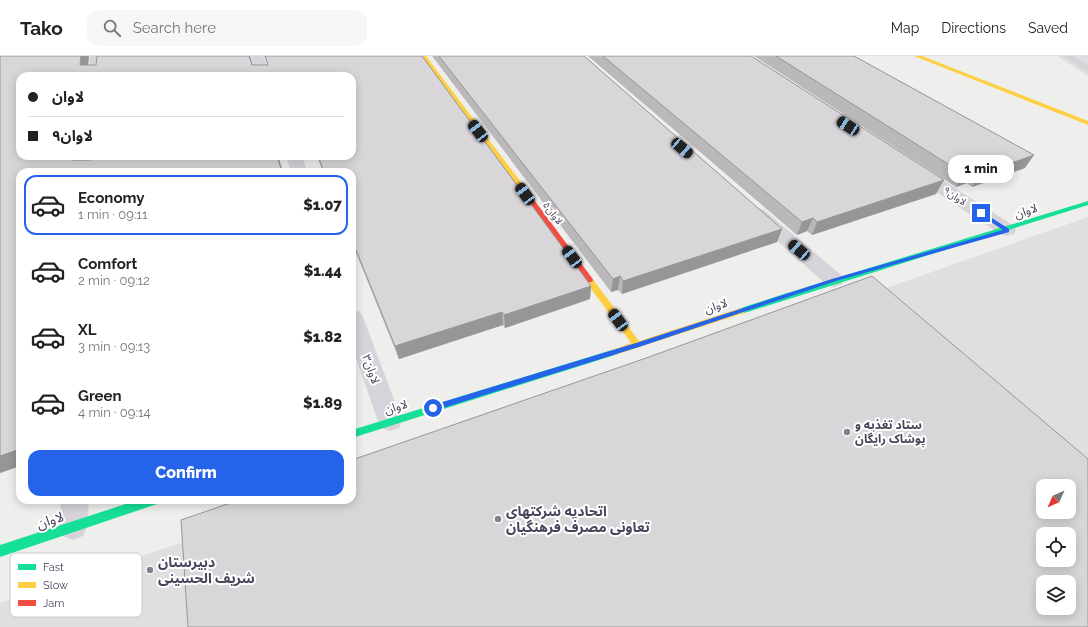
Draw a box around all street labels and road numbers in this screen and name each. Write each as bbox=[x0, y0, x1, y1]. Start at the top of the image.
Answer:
street label: ۹لاوان bbox=[941, 185, 969, 208]
street label: ۵لاوان bbox=[540, 200, 565, 227]
street label: لاوان bbox=[1013, 201, 1039, 221]
street label: لاوان bbox=[703, 296, 729, 316]
street label: ۳لاوان bbox=[359, 352, 383, 386]
street label: لاوان bbox=[383, 397, 409, 417]
street label: لاوان bbox=[35, 508, 66, 533]

